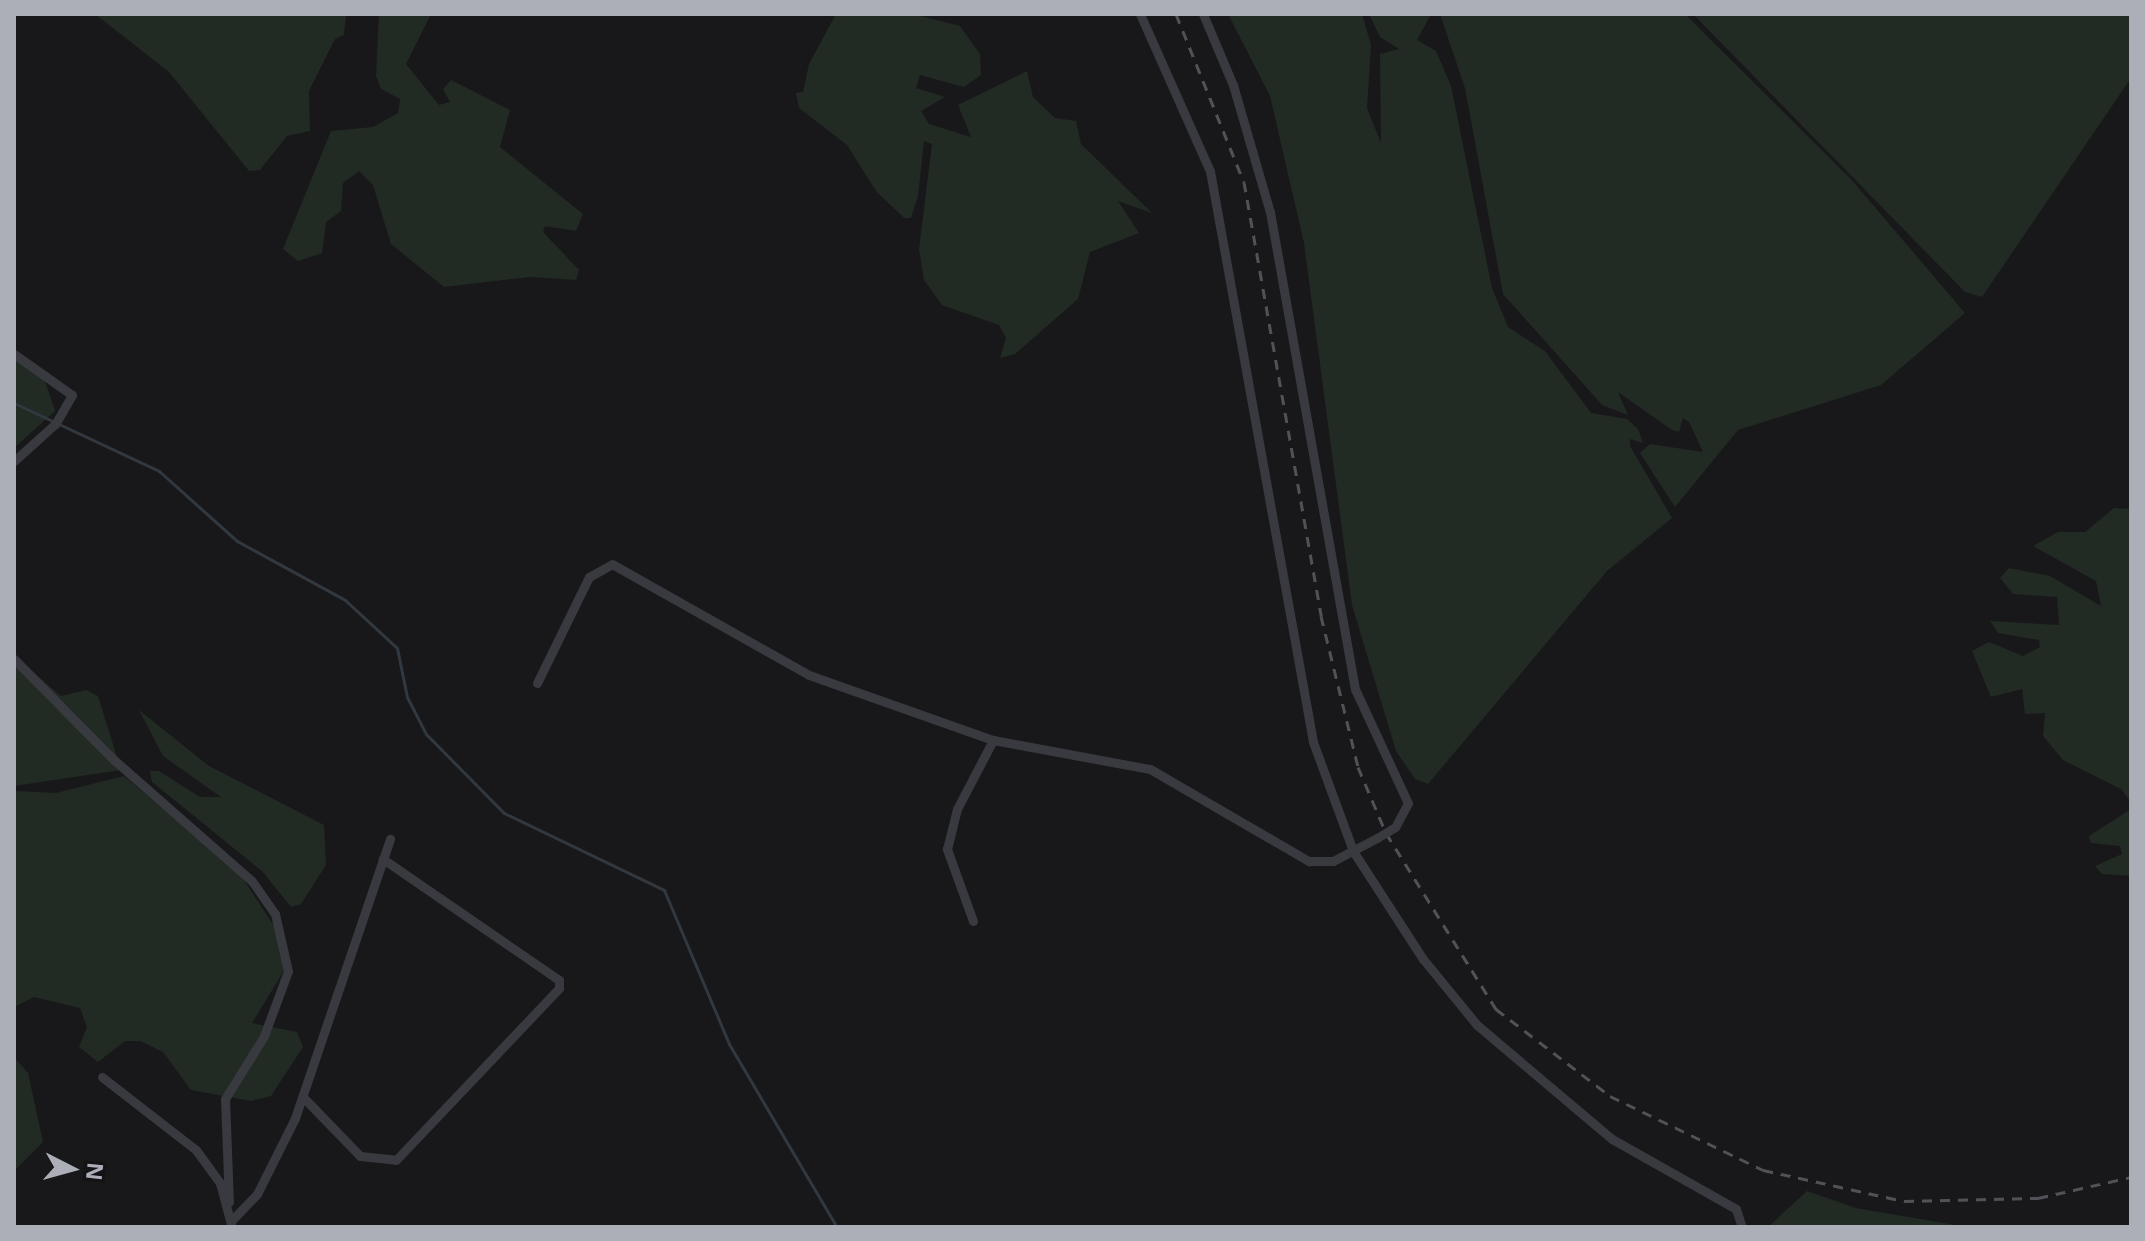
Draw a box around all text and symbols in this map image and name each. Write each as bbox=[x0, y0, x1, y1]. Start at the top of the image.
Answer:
north arrow bbox=[32, 1129, 112, 1209]
text: N bbox=[80, 1161, 112, 1182]

